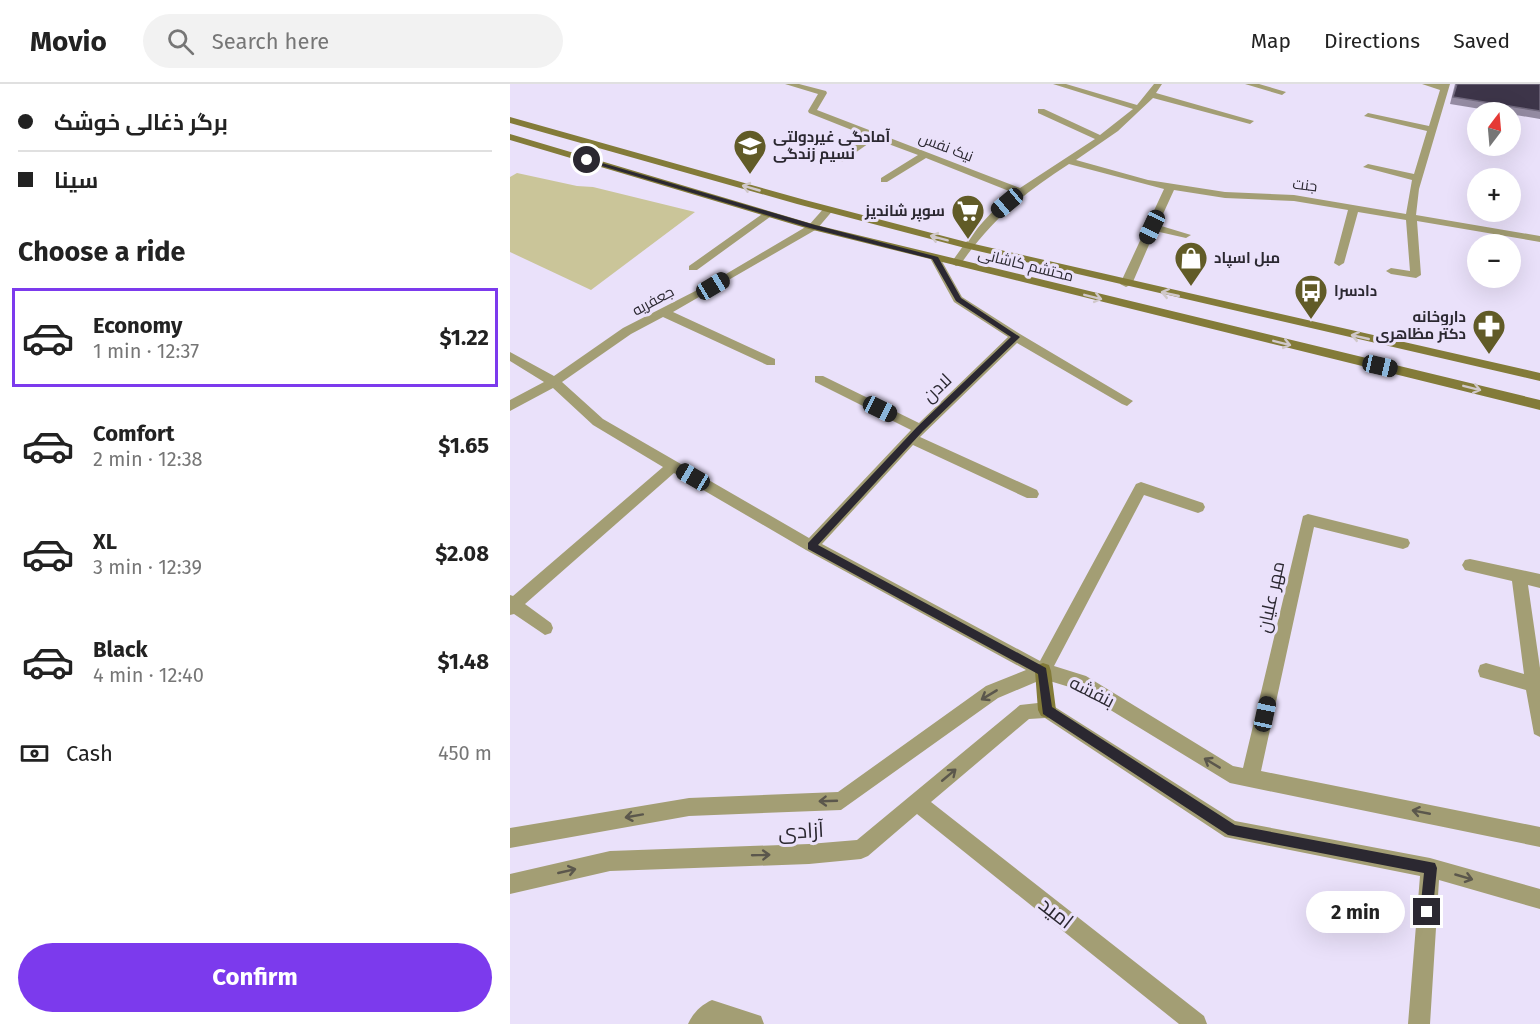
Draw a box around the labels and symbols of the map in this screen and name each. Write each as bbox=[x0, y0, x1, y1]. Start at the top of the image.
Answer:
north arrow bbox=[1467, 102, 1521, 156]
school or university icon: آمادگی غیردولتی نسیم زندگی bbox=[732, 128, 768, 175]
place label: آمادگی غیردولتی نسیم زندگی bbox=[773, 128, 890, 164]
street label: نیک نفس bbox=[916, 128, 976, 167]
route start bbox=[573, 146, 600, 173]
street label: جنت bbox=[1291, 175, 1319, 195]
one-way arrow bbox=[742, 182, 761, 193]
car bbox=[987, 185, 1027, 221]
supermarket icon: سوپر شاندیز bbox=[950, 193, 986, 240]
place label: سوپر شاندیز bbox=[864, 202, 945, 222]
car bbox=[1136, 207, 1168, 247]
one-way arrow bbox=[930, 232, 949, 244]
shop icon: مبل اسپاد bbox=[1173, 240, 1209, 287]
street label: محتشم کاشانی bbox=[976, 244, 1076, 287]
place label: مبل اسپاد bbox=[1214, 249, 1280, 268]
car bbox=[693, 269, 733, 303]
bus stop icon: دادسرا bbox=[1293, 273, 1329, 320]
place label: دادسرا bbox=[1334, 282, 1377, 300]
street label: جعفریه bbox=[629, 283, 677, 319]
one-way arrow bbox=[1161, 287, 1180, 299]
one-way arrow bbox=[1083, 292, 1102, 304]
place label: داروخانه دکتر مظاهری bbox=[1375, 308, 1466, 343]
pharmacy icon: داروخانه دکتر مظاهری bbox=[1471, 308, 1507, 355]
one-way arrow bbox=[1351, 330, 1370, 342]
one-way arrow bbox=[1273, 337, 1292, 349]
car bbox=[1360, 353, 1400, 379]
street label: لادن bbox=[918, 369, 956, 407]
one-way arrow bbox=[1462, 383, 1481, 395]
car bbox=[860, 393, 900, 425]
car bbox=[673, 460, 713, 494]
street label: مهر علیان bbox=[1253, 559, 1289, 635]
street label: بنفشه bbox=[1066, 671, 1118, 713]
one-way arrow bbox=[981, 689, 998, 702]
car bbox=[1252, 695, 1278, 733]
one-way arrow bbox=[1204, 756, 1221, 768]
one-way arrow bbox=[941, 768, 957, 781]
one-way arrow bbox=[819, 796, 839, 807]
one-way arrow bbox=[1412, 806, 1431, 818]
one-way arrow bbox=[625, 811, 644, 822]
street label: آزادی bbox=[777, 817, 825, 845]
one-way arrow bbox=[750, 850, 770, 861]
one-way arrow bbox=[557, 864, 576, 876]
one-way arrow bbox=[1454, 872, 1473, 883]
callout: 2 min bbox=[1307, 891, 1406, 933]
street label: امید bbox=[1034, 892, 1078, 934]
route end bbox=[1413, 898, 1440, 925]

